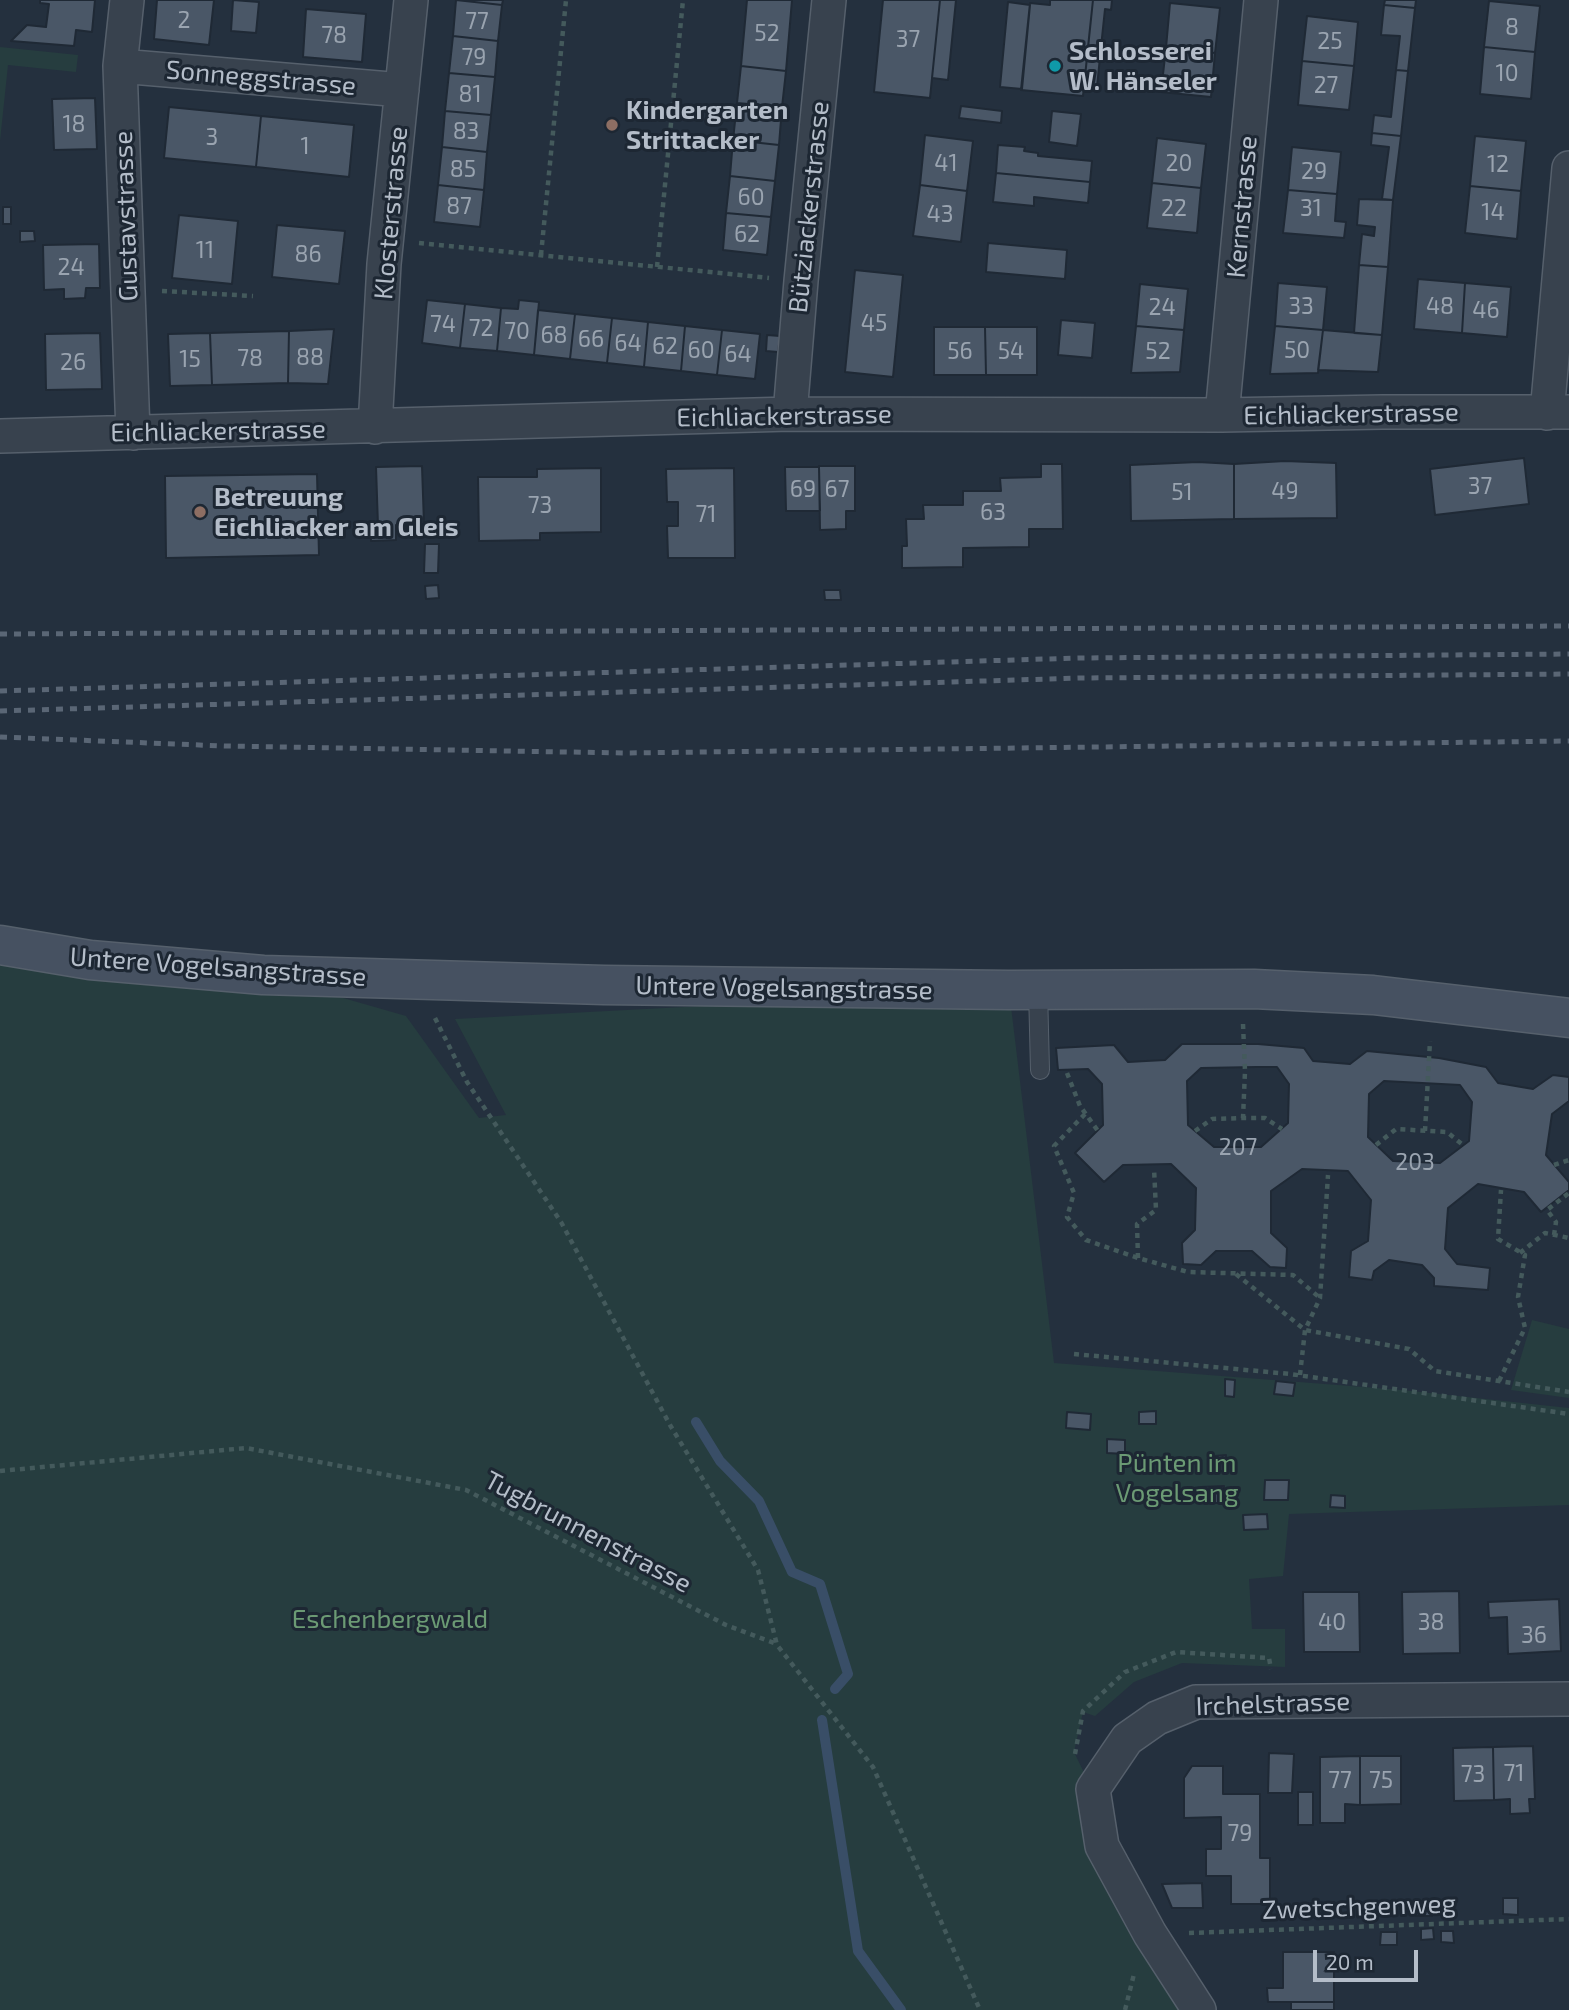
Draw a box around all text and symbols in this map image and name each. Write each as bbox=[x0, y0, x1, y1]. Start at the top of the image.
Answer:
house number: 2 bbox=[178, 6, 190, 34]
house number: 77 bbox=[465, 7, 489, 35]
house number: 8 bbox=[1505, 13, 1519, 41]
house number: 52 bbox=[754, 19, 780, 47]
house number: 78 bbox=[321, 21, 347, 49]
house number: 37 bbox=[896, 25, 920, 53]
house number: 25 bbox=[1317, 27, 1343, 55]
place label: Schlosserei W. Hänseler bbox=[1069, 35, 1217, 96]
house number: 79 bbox=[462, 43, 486, 71]
street label: Sonneggstrasse bbox=[165, 54, 357, 102]
marker: Schlosserei W. Hänseler bbox=[1047, 58, 1063, 74]
house number: 10 bbox=[1495, 59, 1519, 87]
house number: 27 bbox=[1314, 71, 1338, 99]
house number: 81 bbox=[458, 80, 482, 108]
place label: Kindergarten Strittacker bbox=[626, 94, 788, 156]
street label: Bütziackerstrasse bbox=[782, 99, 836, 315]
house number: 18 bbox=[62, 110, 86, 138]
house number: 83 bbox=[453, 117, 479, 145]
marker: Kindergarten Strittacker bbox=[604, 117, 620, 133]
house number: 3 bbox=[206, 123, 218, 151]
street label: Klosterstrasse bbox=[368, 125, 414, 301]
street label: Gustavstrasse bbox=[107, 130, 145, 302]
house number: 1 bbox=[300, 132, 310, 160]
street label: Kernstrasse bbox=[1220, 135, 1264, 279]
house number: 41 bbox=[934, 149, 958, 177]
house number: 20 bbox=[1166, 149, 1192, 177]
house number: 12 bbox=[1487, 150, 1509, 178]
house number: 85 bbox=[450, 155, 476, 183]
house number: 29 bbox=[1301, 157, 1327, 185]
house number: 60 bbox=[737, 183, 765, 211]
house number: 87 bbox=[446, 192, 472, 220]
house number: 22 bbox=[1161, 194, 1187, 222]
house number: 31 bbox=[1300, 194, 1322, 222]
house number: 14 bbox=[1481, 198, 1505, 226]
house number: 43 bbox=[927, 200, 953, 228]
house number: 62 bbox=[734, 220, 760, 248]
house number: 11 bbox=[196, 236, 214, 264]
house number: 86 bbox=[294, 240, 322, 268]
house number: 24 bbox=[57, 253, 85, 281]
house number: 33 bbox=[1288, 292, 1314, 320]
house number: 48 bbox=[1426, 292, 1454, 320]
house number: 24 bbox=[1148, 293, 1176, 321]
house number: 46 bbox=[1472, 296, 1500, 324]
house number: 45 bbox=[861, 309, 887, 337]
house number: 74 bbox=[430, 310, 456, 338]
house number: 72 bbox=[469, 314, 493, 342]
house number: 70 bbox=[504, 317, 530, 345]
house number: 68 bbox=[540, 321, 568, 349]
house number: 66 bbox=[578, 325, 604, 353]
house number: 64 bbox=[614, 329, 642, 357]
house number: 62 bbox=[652, 332, 678, 360]
house number: 60 bbox=[687, 336, 715, 364]
house number: 50 bbox=[1284, 336, 1310, 364]
house number: 56 bbox=[947, 337, 973, 365]
house number: 54 bbox=[998, 337, 1024, 365]
house number: 52 bbox=[1145, 337, 1171, 365]
house number: 64 bbox=[724, 340, 752, 368]
house number: 88 bbox=[296, 343, 324, 371]
house number: 78 bbox=[237, 344, 263, 372]
house number: 15 bbox=[179, 345, 201, 373]
house number: 26 bbox=[60, 348, 86, 376]
street label: Eichliackerstrasse bbox=[1243, 397, 1459, 431]
street label: Eichliackerstrasse bbox=[676, 399, 892, 433]
street label: Eichliackerstrasse bbox=[110, 414, 326, 448]
house number: 37 bbox=[1468, 472, 1492, 500]
house number: 69 bbox=[790, 475, 816, 503]
house number: 67 bbox=[825, 475, 849, 503]
house number: 49 bbox=[1271, 477, 1299, 505]
house number: 51 bbox=[1171, 478, 1193, 506]
place label: Betreuung Eichliacker am Gleis bbox=[214, 481, 459, 542]
house number: 73 bbox=[528, 491, 552, 519]
house number: 63 bbox=[980, 498, 1006, 526]
house number: 71 bbox=[696, 500, 716, 528]
marker: Betreuung Eichliacker am Gleis bbox=[192, 504, 208, 520]
street label: Untere Vogelsangstrasse bbox=[69, 941, 367, 993]
street label: Untere Vogelsangstrasse bbox=[635, 970, 933, 1006]
house number: 207 bbox=[1219, 1133, 1257, 1161]
house number: 203 bbox=[1395, 1148, 1435, 1176]
park label: Pünten im Vogelsang bbox=[1116, 1447, 1238, 1508]
street label: Tugbrunnenstrasse bbox=[479, 1464, 697, 1600]
park label: Eschenbergwald bbox=[292, 1603, 488, 1635]
house number: 40 bbox=[1318, 1608, 1346, 1636]
house number: 38 bbox=[1418, 1608, 1444, 1636]
house number: 36 bbox=[1521, 1621, 1547, 1649]
street label: Irchelstrasse bbox=[1195, 1686, 1351, 1722]
house number: 71 bbox=[1504, 1759, 1524, 1787]
house number: 73 bbox=[1461, 1760, 1485, 1788]
house number: 77 bbox=[1328, 1766, 1352, 1794]
house number: 75 bbox=[1369, 1766, 1393, 1794]
house number: 79 bbox=[1228, 1819, 1252, 1847]
street label: Zwetschgenweg bbox=[1261, 1888, 1457, 1926]
scale bar bbox=[1317, 1937, 1422, 1981]
text: 20 m bbox=[1326, 1949, 1374, 1974]

